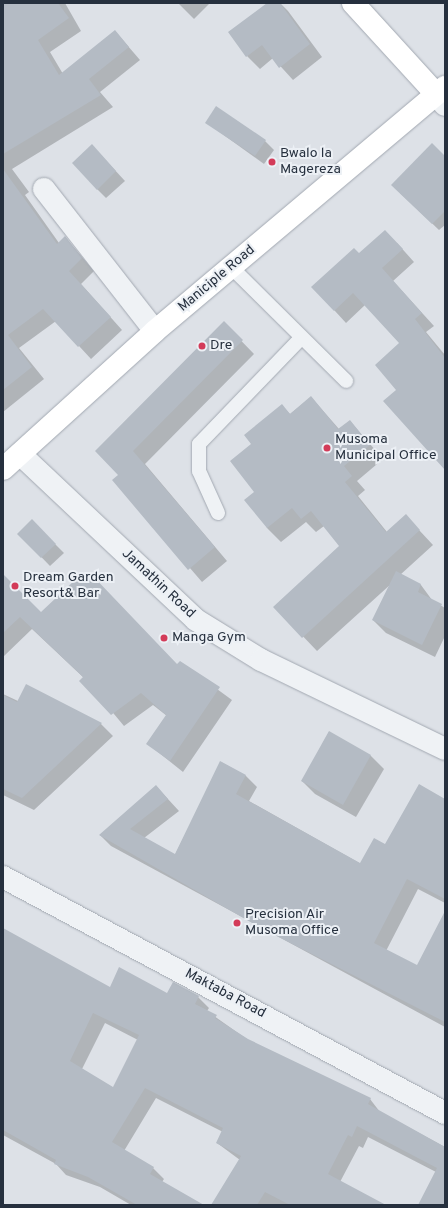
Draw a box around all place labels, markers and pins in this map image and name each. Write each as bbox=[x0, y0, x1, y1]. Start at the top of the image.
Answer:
place label: Bwalo la Magereza bbox=[280, 146, 341, 178]
marker: Bwalo la Magereza bbox=[267, 157, 277, 167]
place label: Dre bbox=[210, 338, 232, 354]
marker: Dre bbox=[197, 341, 207, 351]
place label: Musoma Municipal Office bbox=[335, 432, 437, 464]
marker: Musoma Municipal Office bbox=[322, 443, 332, 453]
place label: Dream Garden Resort& Bar bbox=[23, 570, 114, 602]
marker: Dream Garden Resort& Bar bbox=[10, 581, 20, 591]
place label: Manga Gym bbox=[172, 630, 246, 646]
marker: Manga Gym bbox=[159, 633, 169, 643]
place label: Precision Air Musoma Office bbox=[245, 907, 339, 940]
marker: Precision Air Musoma Office bbox=[232, 918, 242, 928]

